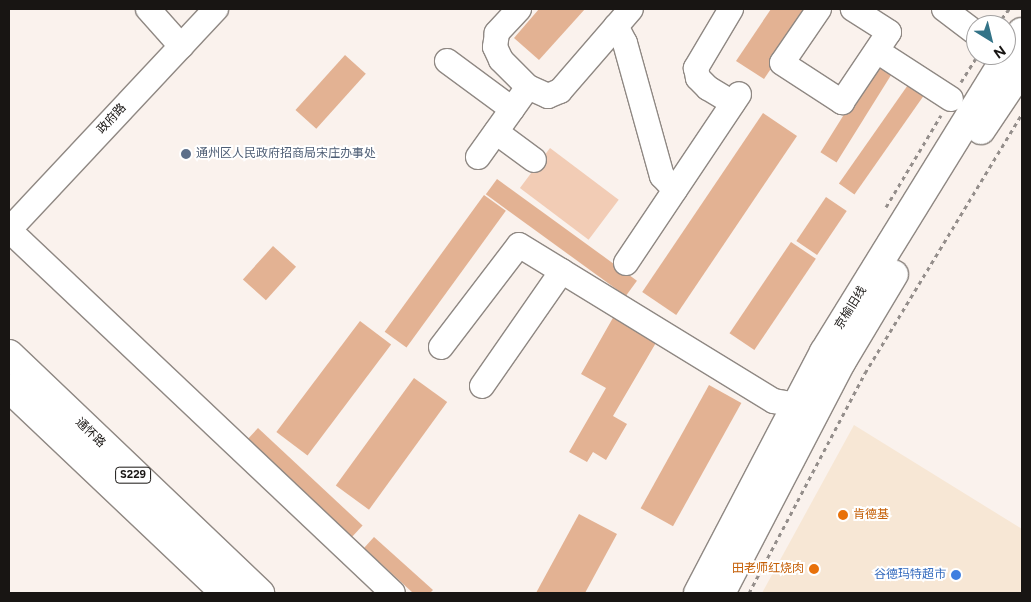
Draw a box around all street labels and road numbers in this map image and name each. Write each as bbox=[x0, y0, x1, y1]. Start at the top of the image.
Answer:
street label: 政府路 bbox=[94, 101, 130, 137]
street label: 京榆旧线 bbox=[832, 284, 870, 332]
street label: 通怀路 bbox=[72, 415, 108, 451]
road number: S229 bbox=[114, 466, 152, 484]

